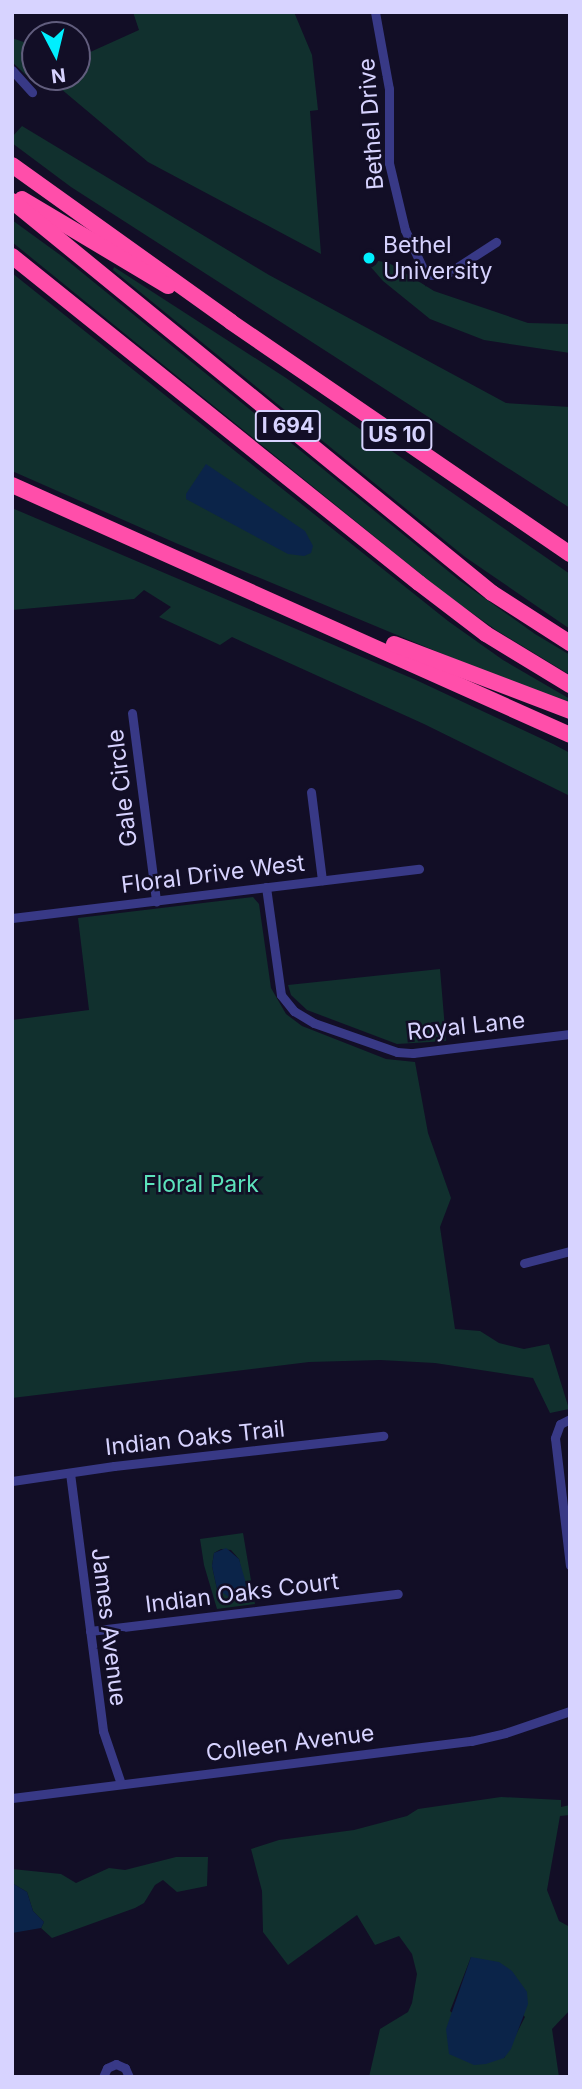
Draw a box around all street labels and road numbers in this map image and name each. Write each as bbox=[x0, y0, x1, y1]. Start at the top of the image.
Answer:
street label: Bethel Drive bbox=[353, 57, 389, 191]
road number: I 694 bbox=[255, 408, 321, 444]
road number: US 10 bbox=[360, 418, 434, 452]
street label: Gale Circle bbox=[101, 728, 143, 848]
street label: Floral Drive West bbox=[120, 849, 306, 899]
street label: Royal Lane bbox=[406, 1006, 526, 1046]
street label: Indian Oaks Trail bbox=[104, 1415, 286, 1461]
street label: James Avenue bbox=[86, 1546, 132, 1708]
street label: Indian Oaks Court bbox=[144, 1567, 340, 1619]
street label: Colleen Avenue bbox=[204, 1719, 376, 1767]

